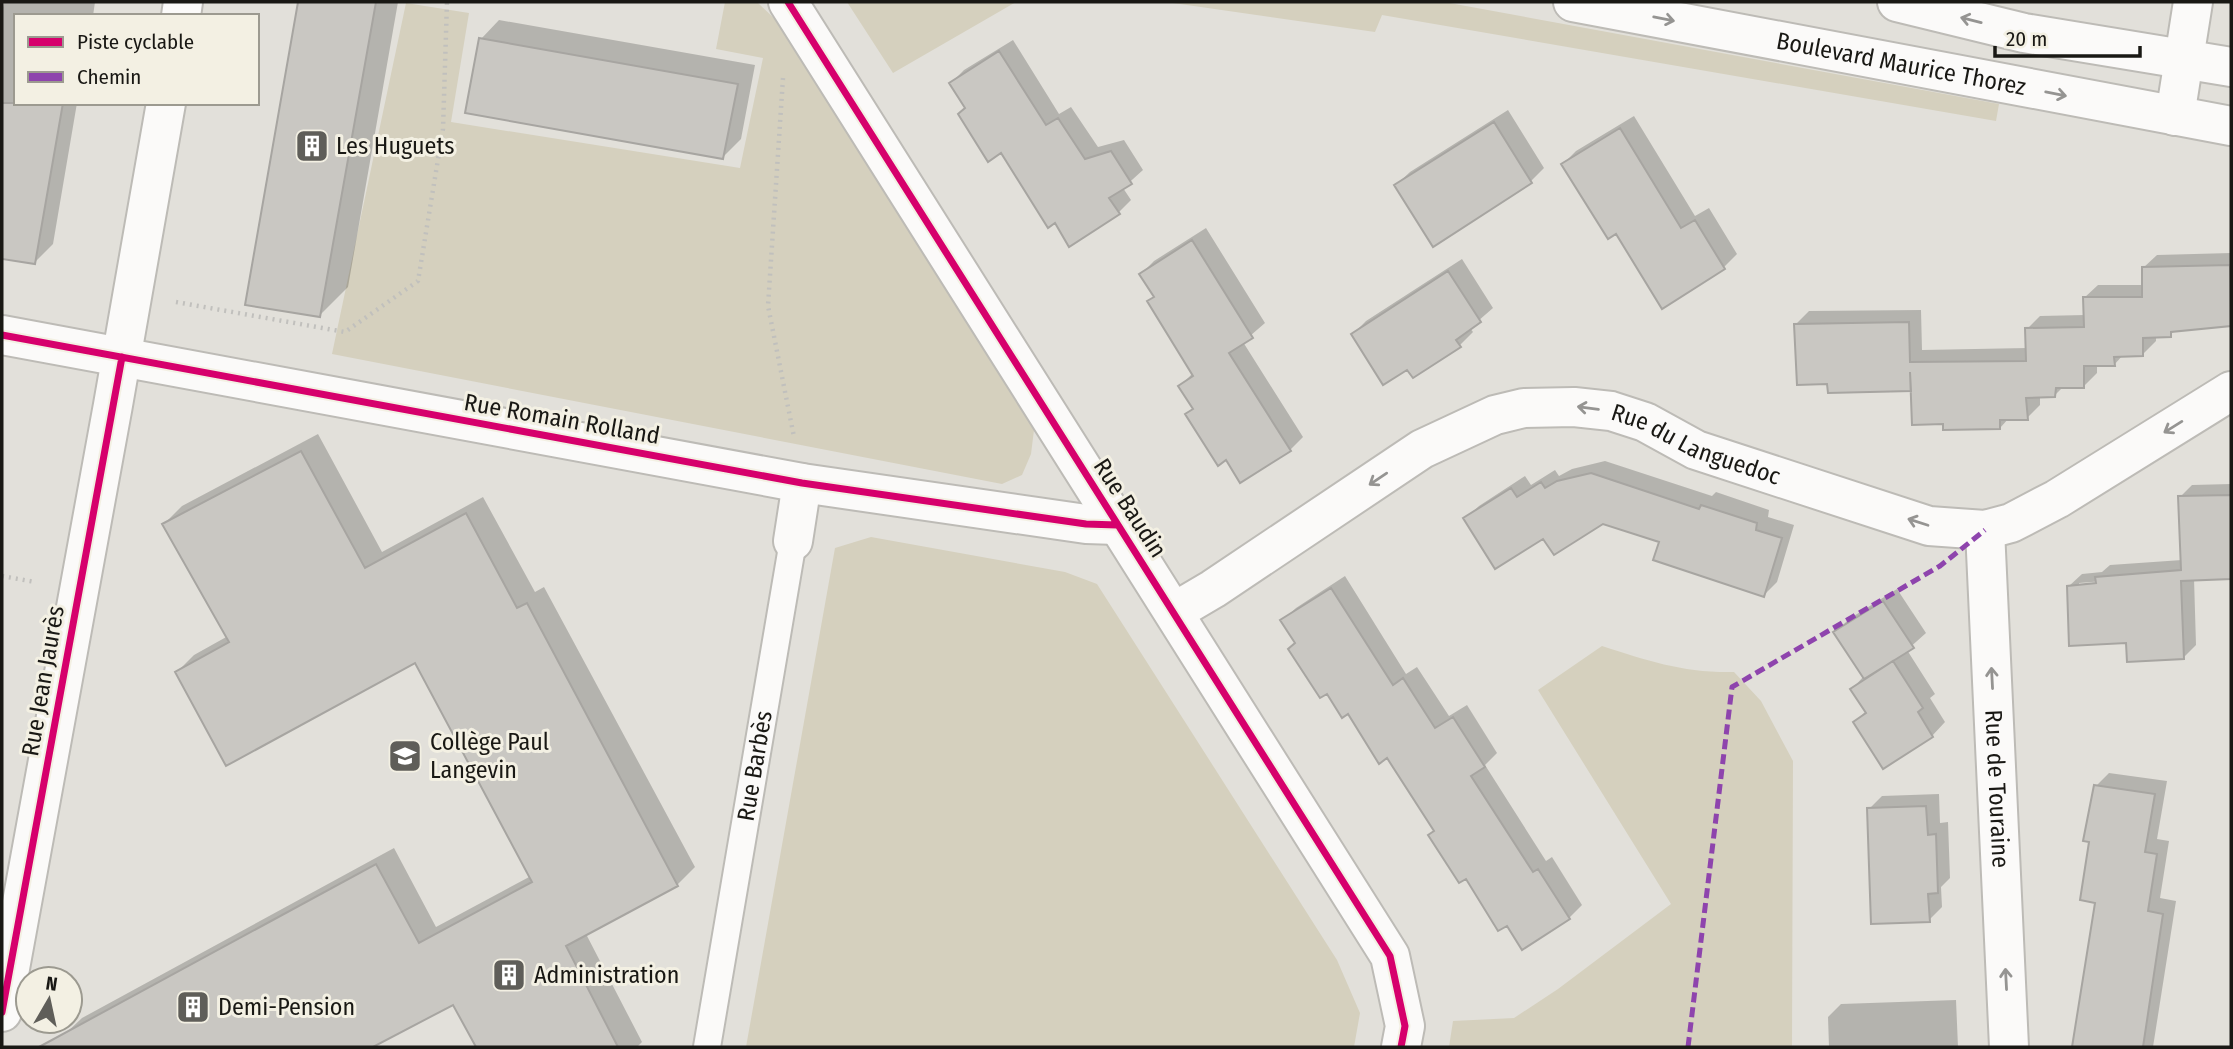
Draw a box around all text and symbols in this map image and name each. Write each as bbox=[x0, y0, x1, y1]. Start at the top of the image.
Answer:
one-way arrow bbox=[1652, 13, 1675, 26]
one-way arrow bbox=[1960, 13, 1983, 26]
legend bbox=[14, 14, 259, 105]
scale bar bbox=[1995, 14, 2140, 58]
text: 20 m bbox=[2006, 26, 2047, 52]
street label: Boulevard Maurice Thorez bbox=[1774, 27, 2028, 101]
text: Piste cyclable bbox=[77, 29, 194, 55]
text: Chemin bbox=[77, 64, 141, 90]
one-way arrow bbox=[2044, 87, 2067, 101]
building icon: Les Huguets bbox=[293, 127, 331, 165]
place label: Les Huguets bbox=[336, 132, 455, 160]
street label: Rue Romain Rolland bbox=[462, 388, 662, 450]
street label: Rue du Languedoc bbox=[1608, 398, 1784, 491]
one-way arrow bbox=[1577, 402, 1600, 415]
one-way arrow bbox=[2164, 420, 2184, 434]
street label: Rue Baudin bbox=[1088, 453, 1172, 563]
one-way arrow bbox=[1369, 472, 1388, 486]
one-way arrow bbox=[1907, 515, 1929, 527]
street label: Rue Jean Jaurès bbox=[16, 604, 70, 758]
one-way arrow bbox=[1985, 667, 1998, 690]
street label: Rue Barbès bbox=[732, 709, 778, 823]
street label: Rue de Touraine bbox=[1979, 709, 2015, 869]
place label: Collège Paul Langevin bbox=[430, 728, 549, 784]
school or university icon: Collège Paul Langevin bbox=[386, 737, 424, 775]
building icon: Administration bbox=[490, 956, 528, 994]
place label: Administration bbox=[534, 961, 679, 989]
north arrow bbox=[14, 965, 84, 1035]
one-way arrow bbox=[1999, 968, 2012, 991]
text: N bbox=[44, 971, 59, 996]
building icon: Demi-Pension bbox=[174, 988, 212, 1026]
place label: Demi-Pension bbox=[218, 993, 355, 1021]

